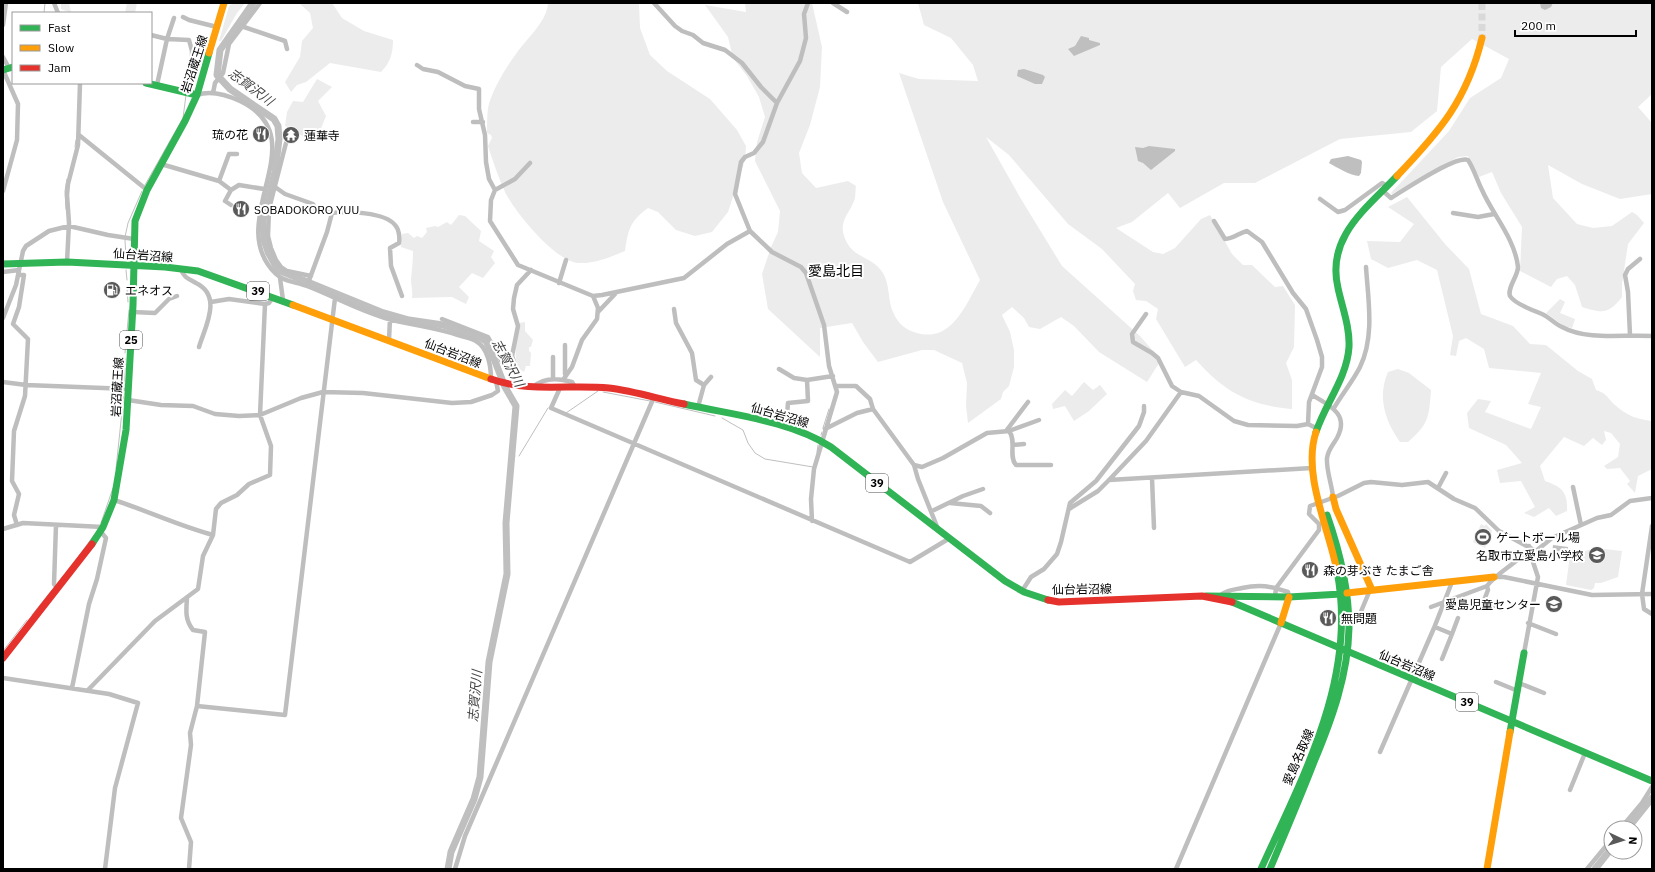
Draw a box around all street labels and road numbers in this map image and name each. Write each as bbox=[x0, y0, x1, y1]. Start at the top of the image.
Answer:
street label: 岩沼蔵王線 bbox=[178, 33, 210, 95]
street label: 仙台岩沼線 bbox=[113, 245, 173, 265]
road number: 39 bbox=[247, 282, 269, 300]
road number: 25 bbox=[120, 331, 142, 349]
street label: 仙台岩沼線 bbox=[422, 335, 484, 371]
street label: 岩沼蔵王線 bbox=[108, 357, 126, 417]
street label: 仙台岩沼線 bbox=[749, 400, 811, 430]
road number: 39 bbox=[866, 474, 888, 492]
street label: 仙台岩沼線 bbox=[1052, 581, 1112, 597]
street label: 仙台岩沼線 bbox=[1376, 646, 1438, 684]
road number: 39 bbox=[1456, 693, 1478, 711]
street label: 愛島名取線 bbox=[1279, 726, 1317, 788]

